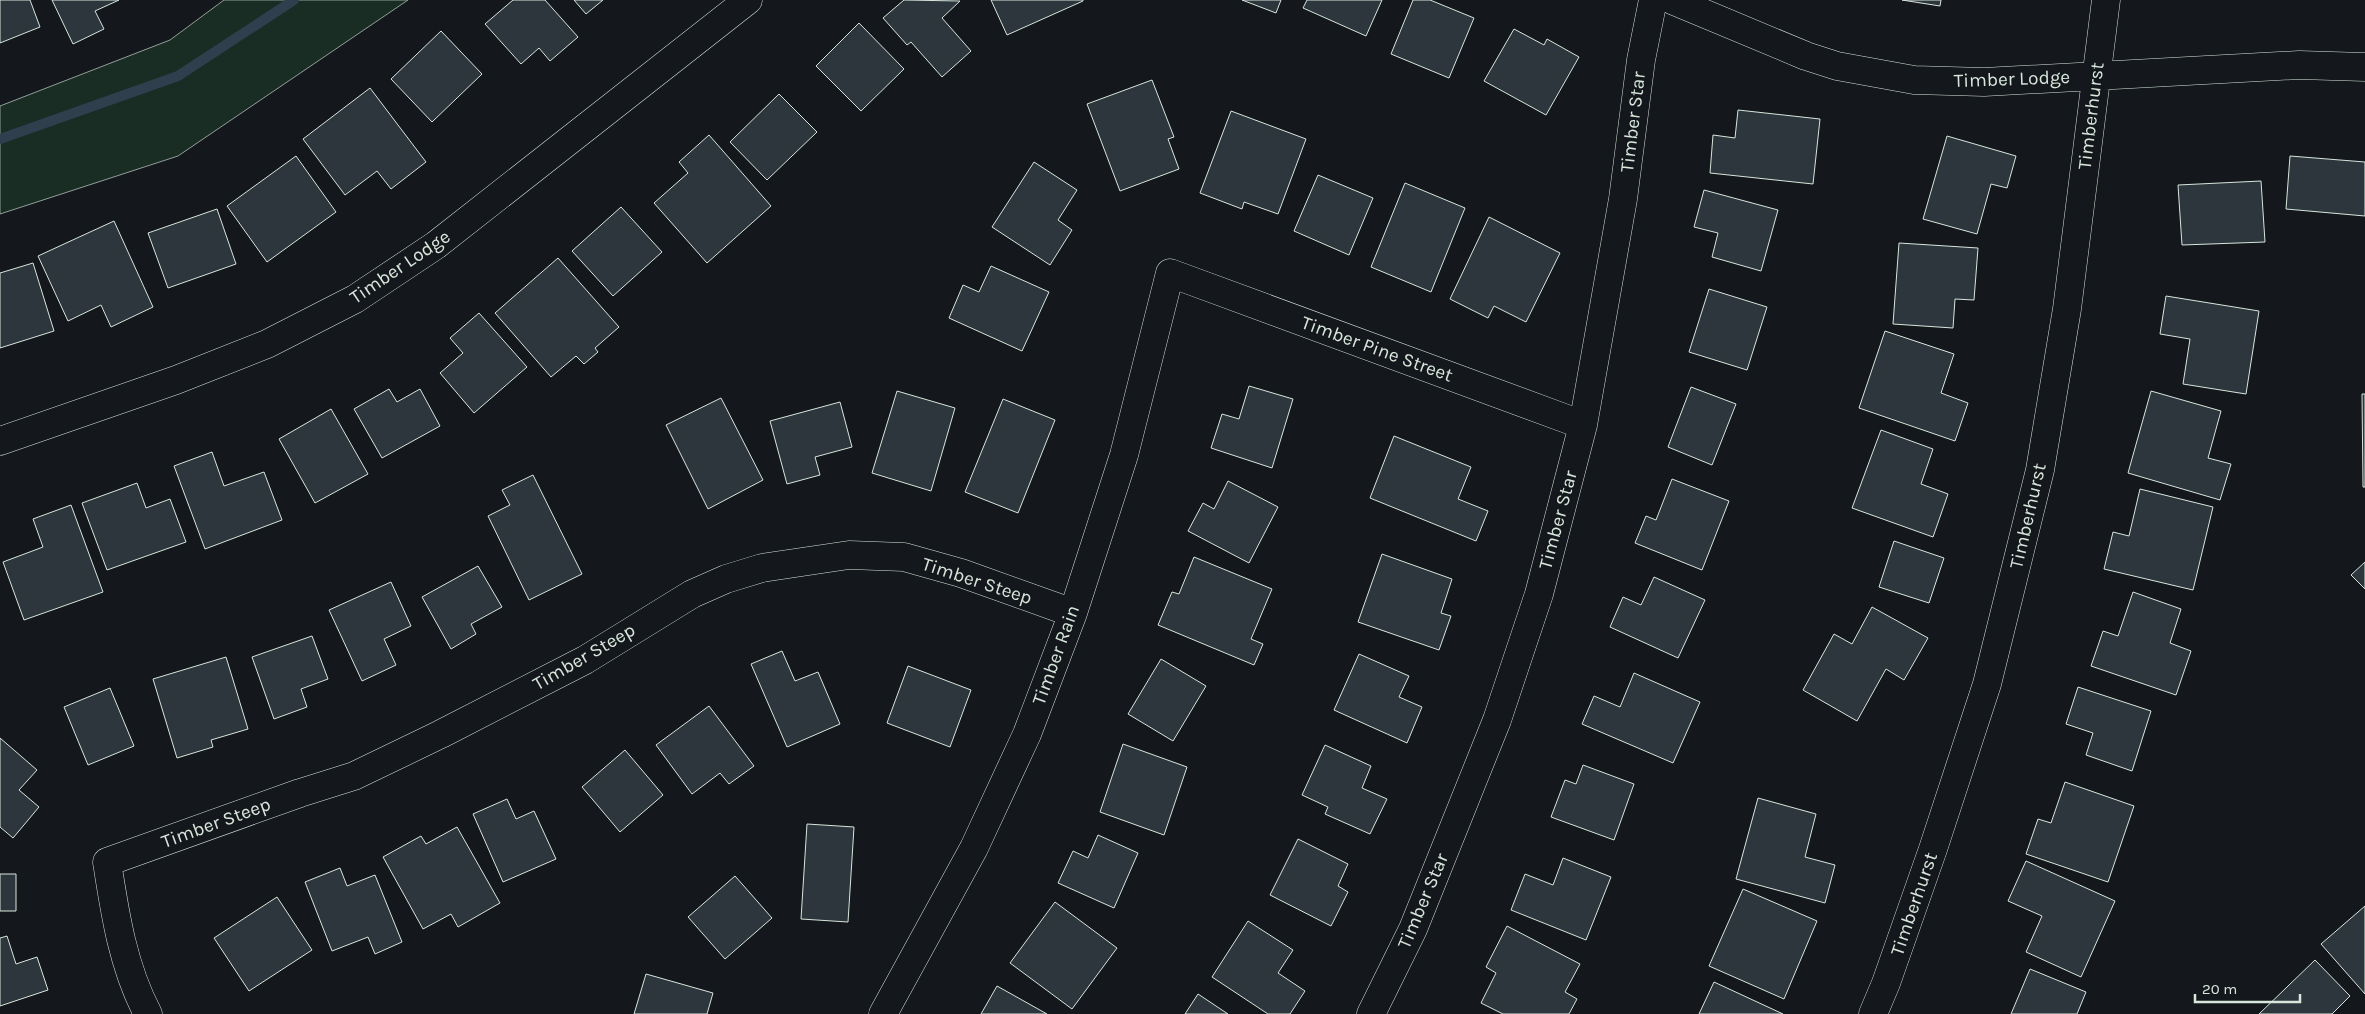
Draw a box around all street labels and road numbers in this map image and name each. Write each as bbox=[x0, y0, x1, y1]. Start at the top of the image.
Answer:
street label: Timberhurst bbox=[2074, 61, 2108, 171]
street label: Timber Lodge bbox=[1953, 66, 2071, 92]
street label: Timber Star bbox=[1616, 70, 1650, 174]
street label: Timber Lodge bbox=[346, 225, 454, 309]
street label: Timber Pine Street bbox=[1298, 311, 1456, 387]
street label: Timberhurst bbox=[2005, 461, 2051, 571]
street label: Timber Star bbox=[1534, 468, 1582, 572]
street label: Timber Steep bbox=[919, 553, 1035, 609]
street label: Timber Rain bbox=[1028, 602, 1084, 708]
street label: Timber Steep bbox=[529, 619, 639, 695]
street label: Timber Steep bbox=[158, 793, 274, 853]
street label: Timberhurst bbox=[1886, 849, 1942, 959]
street label: Timber Star bbox=[1393, 850, 1453, 952]

